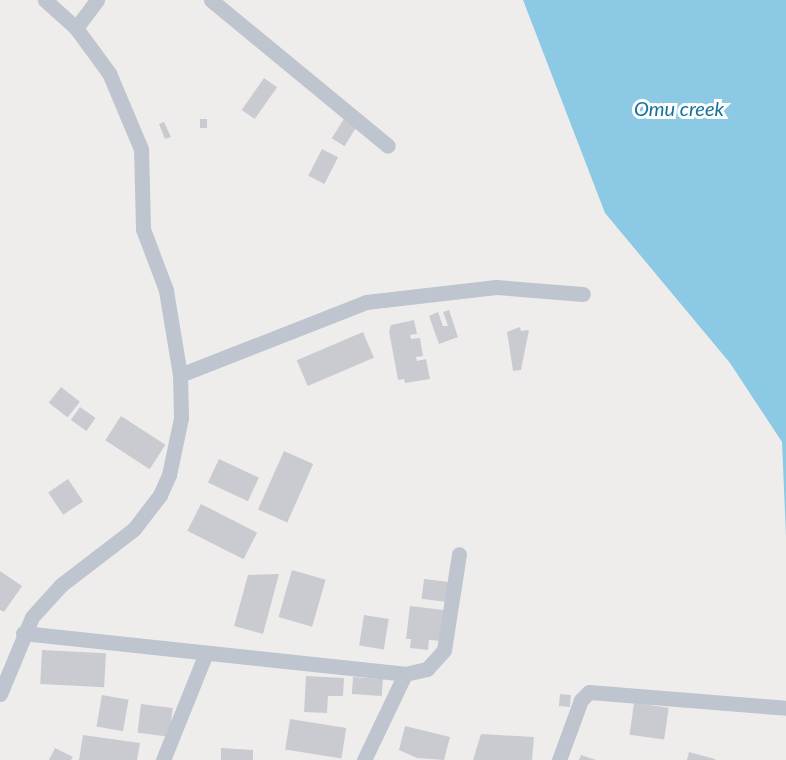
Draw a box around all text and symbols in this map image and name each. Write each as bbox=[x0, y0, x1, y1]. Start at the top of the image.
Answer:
water label: Omu creek bbox=[634, 96, 724, 120]

